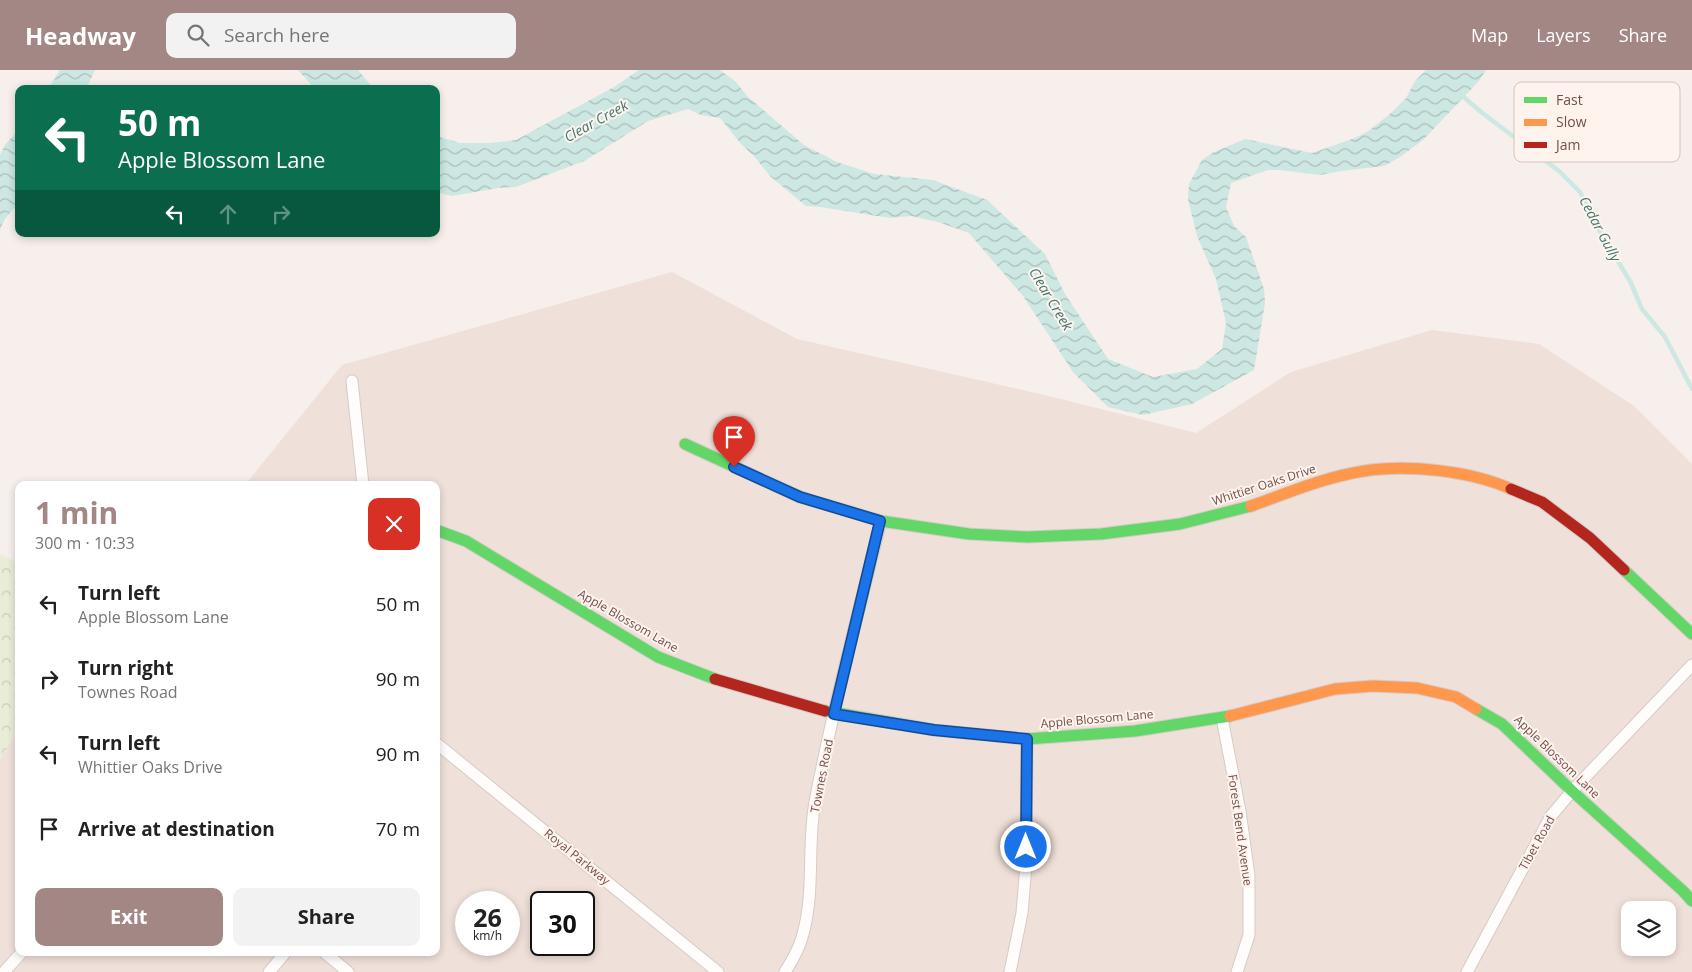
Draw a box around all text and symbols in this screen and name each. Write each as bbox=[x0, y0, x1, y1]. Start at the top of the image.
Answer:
search box bbox=[166, 13, 516, 58]
text: Headway bbox=[25, 19, 136, 52]
icon: search bbox=[184, 21, 212, 49]
text: Search here bbox=[224, 22, 330, 48]
text: Map bbox=[1471, 23, 1508, 47]
text: Layers bbox=[1536, 23, 1591, 47]
text: Share bbox=[1619, 23, 1667, 47]
legend bbox=[1514, 82, 1680, 162]
text: Fast bbox=[1556, 90, 1583, 109]
water label: Clear Creek bbox=[560, 95, 632, 146]
text: 50 m bbox=[118, 99, 201, 146]
icon: left bbox=[35, 105, 100, 170]
text: Slow bbox=[1556, 112, 1587, 131]
text: Jam bbox=[1554, 135, 1581, 154]
text: Apple Blossom Lane bbox=[118, 144, 325, 174]
water label: Cedar Gully bbox=[1575, 193, 1626, 266]
icon: left bbox=[161, 200, 189, 228]
icon: ahead bbox=[214, 200, 242, 228]
icon: right bbox=[267, 200, 295, 228]
water label: Clear Creek bbox=[1025, 264, 1078, 335]
pin bbox=[713, 416, 755, 467]
icon: arrive bbox=[720, 423, 748, 451]
street label: Whittier Oaks Drive bbox=[1210, 460, 1318, 509]
text: 1 min bbox=[35, 492, 118, 533]
button: close bbox=[368, 498, 420, 550]
text: 300 m · 10:33 bbox=[35, 532, 135, 554]
text: Turn left bbox=[78, 580, 160, 606]
street label: Apple Blossom Lane bbox=[575, 585, 682, 656]
icon: left bbox=[35, 590, 63, 618]
text: 50 m bbox=[376, 591, 420, 617]
text: Apple Blossom Lane bbox=[78, 606, 229, 628]
text: Turn right bbox=[78, 655, 173, 681]
icon: right bbox=[35, 665, 63, 693]
text: 90 m bbox=[376, 666, 420, 692]
text: Townes Road bbox=[78, 681, 178, 703]
street label: Apple Blossom Lane bbox=[1040, 705, 1154, 732]
street label: Apple Blossom Lane bbox=[1511, 711, 1604, 802]
text: Turn left bbox=[78, 730, 160, 756]
street label: Townes Road bbox=[806, 738, 837, 814]
icon: left bbox=[35, 740, 63, 768]
text: 90 m bbox=[376, 741, 420, 767]
text: Whittier Oaks Drive bbox=[78, 756, 222, 778]
street label: Forest Bend Avenue bbox=[1224, 773, 1257, 887]
street label: Tibet Road bbox=[1515, 813, 1558, 873]
icon: arrive bbox=[35, 815, 63, 843]
text: Arrive at destination bbox=[78, 816, 275, 842]
text: 70 m bbox=[376, 816, 420, 842]
position arrow bbox=[999, 820, 1051, 872]
street label: Royal Parkway bbox=[541, 825, 615, 889]
button: Exit bbox=[35, 888, 223, 946]
button: Share bbox=[233, 888, 420, 946]
speed limit sign: 30 bbox=[530, 891, 595, 956]
text: 26 bbox=[473, 900, 502, 934]
map controls bbox=[1621, 901, 1676, 956]
button: layers bbox=[1621, 901, 1676, 956]
text: km/h bbox=[473, 927, 502, 944]

